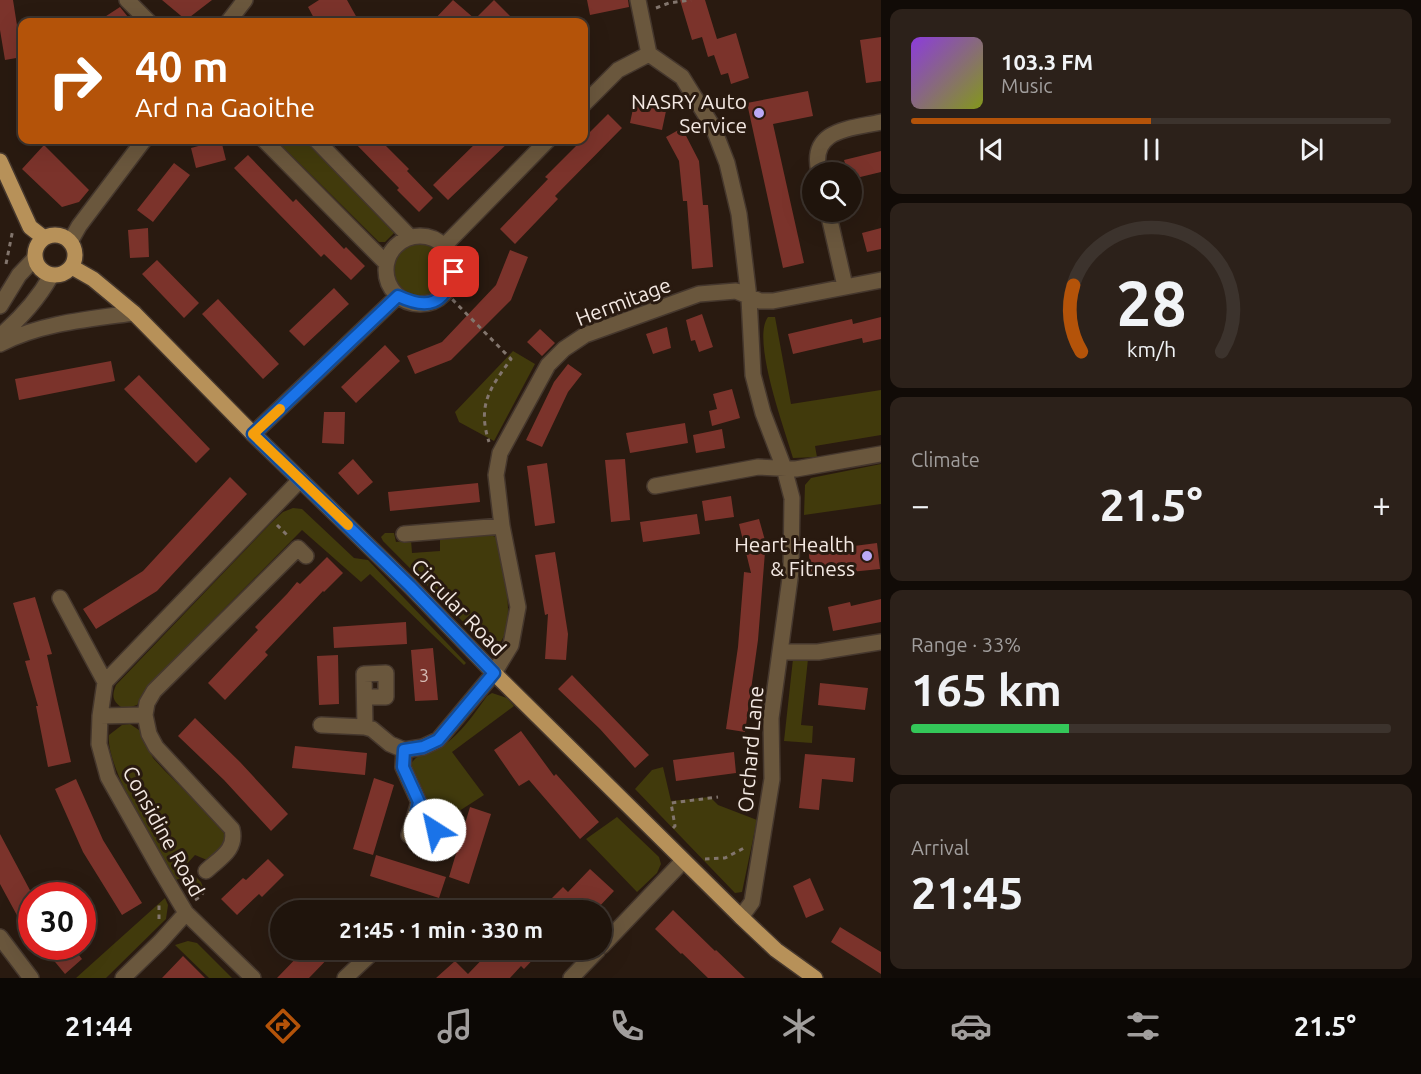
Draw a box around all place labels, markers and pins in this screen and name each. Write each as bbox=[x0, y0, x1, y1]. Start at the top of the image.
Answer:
place label: NASRY Auto Service bbox=[631, 89, 747, 137]
marker: NASRY Auto Service bbox=[752, 106, 766, 120]
pin bbox=[428, 246, 479, 297]
place label: Heart Health & Fitness bbox=[734, 532, 855, 580]
marker: Heart Health & Fitness bbox=[860, 549, 874, 563]

